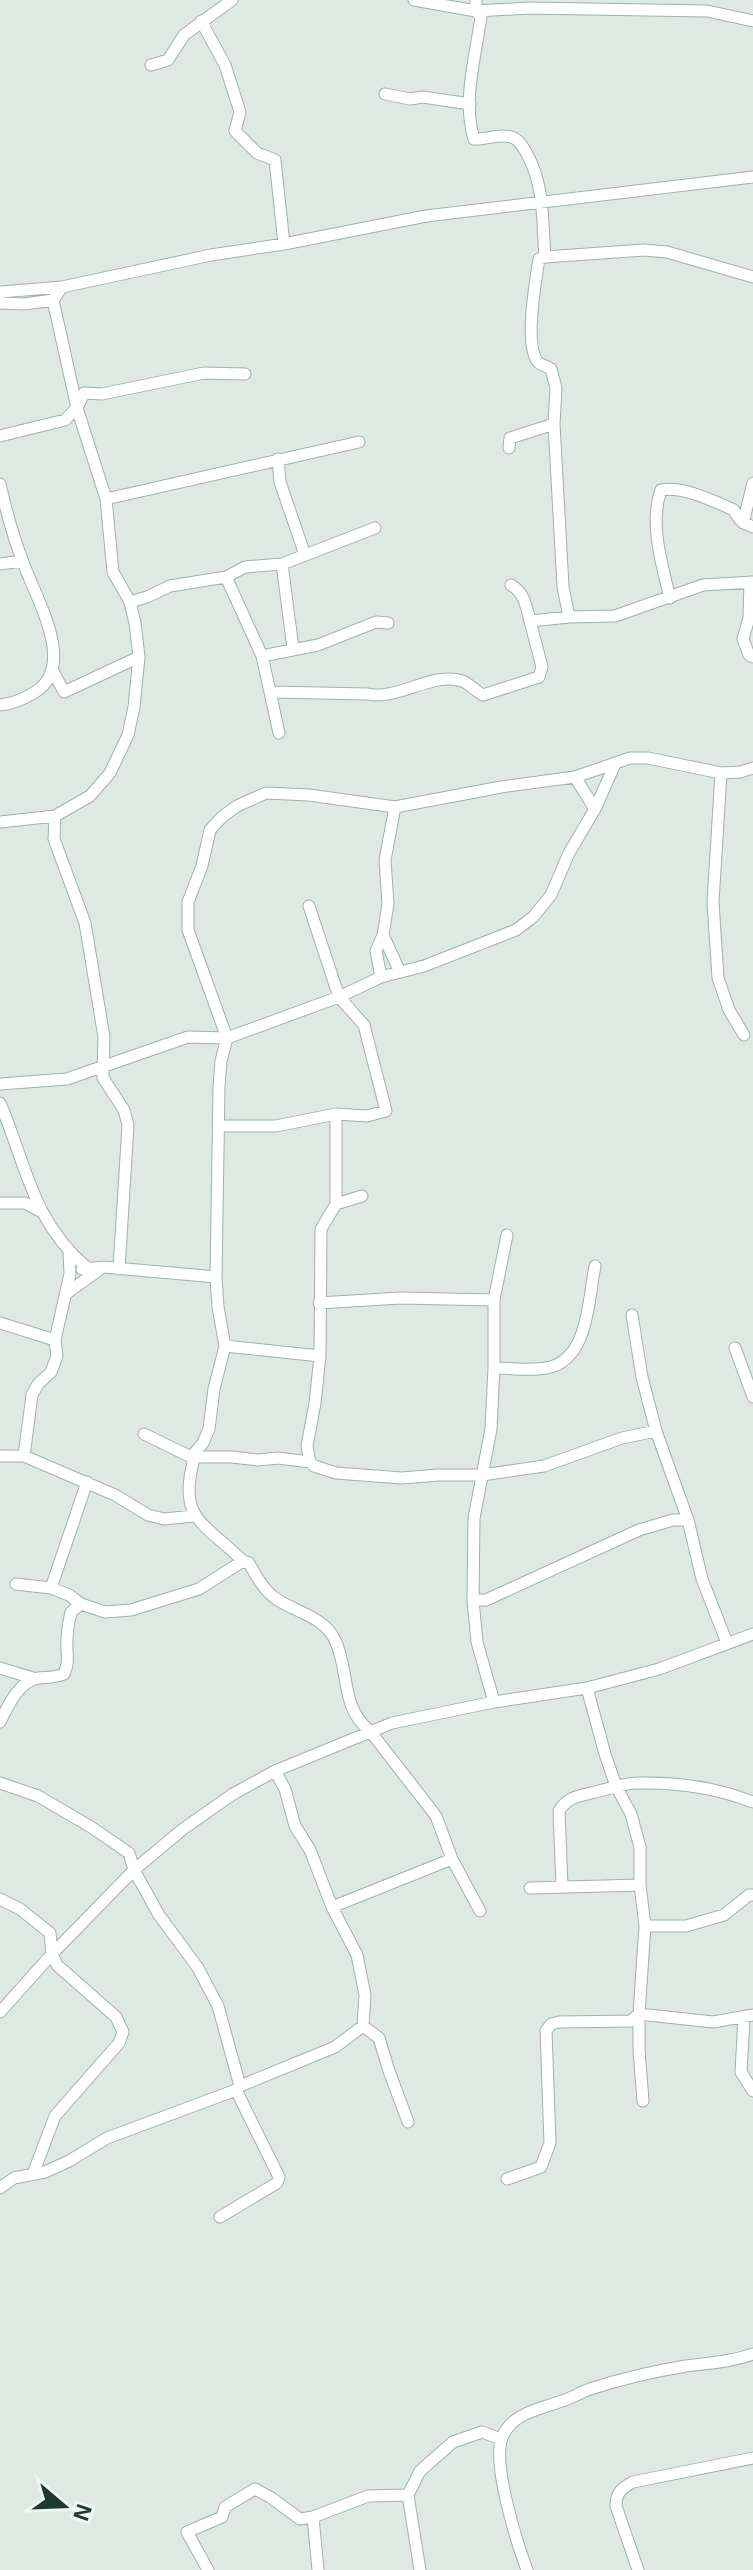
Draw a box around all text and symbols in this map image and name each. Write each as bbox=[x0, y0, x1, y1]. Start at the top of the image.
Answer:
north arrow bbox=[24, 2466, 104, 2546]
text: N bbox=[68, 2501, 97, 2524]

